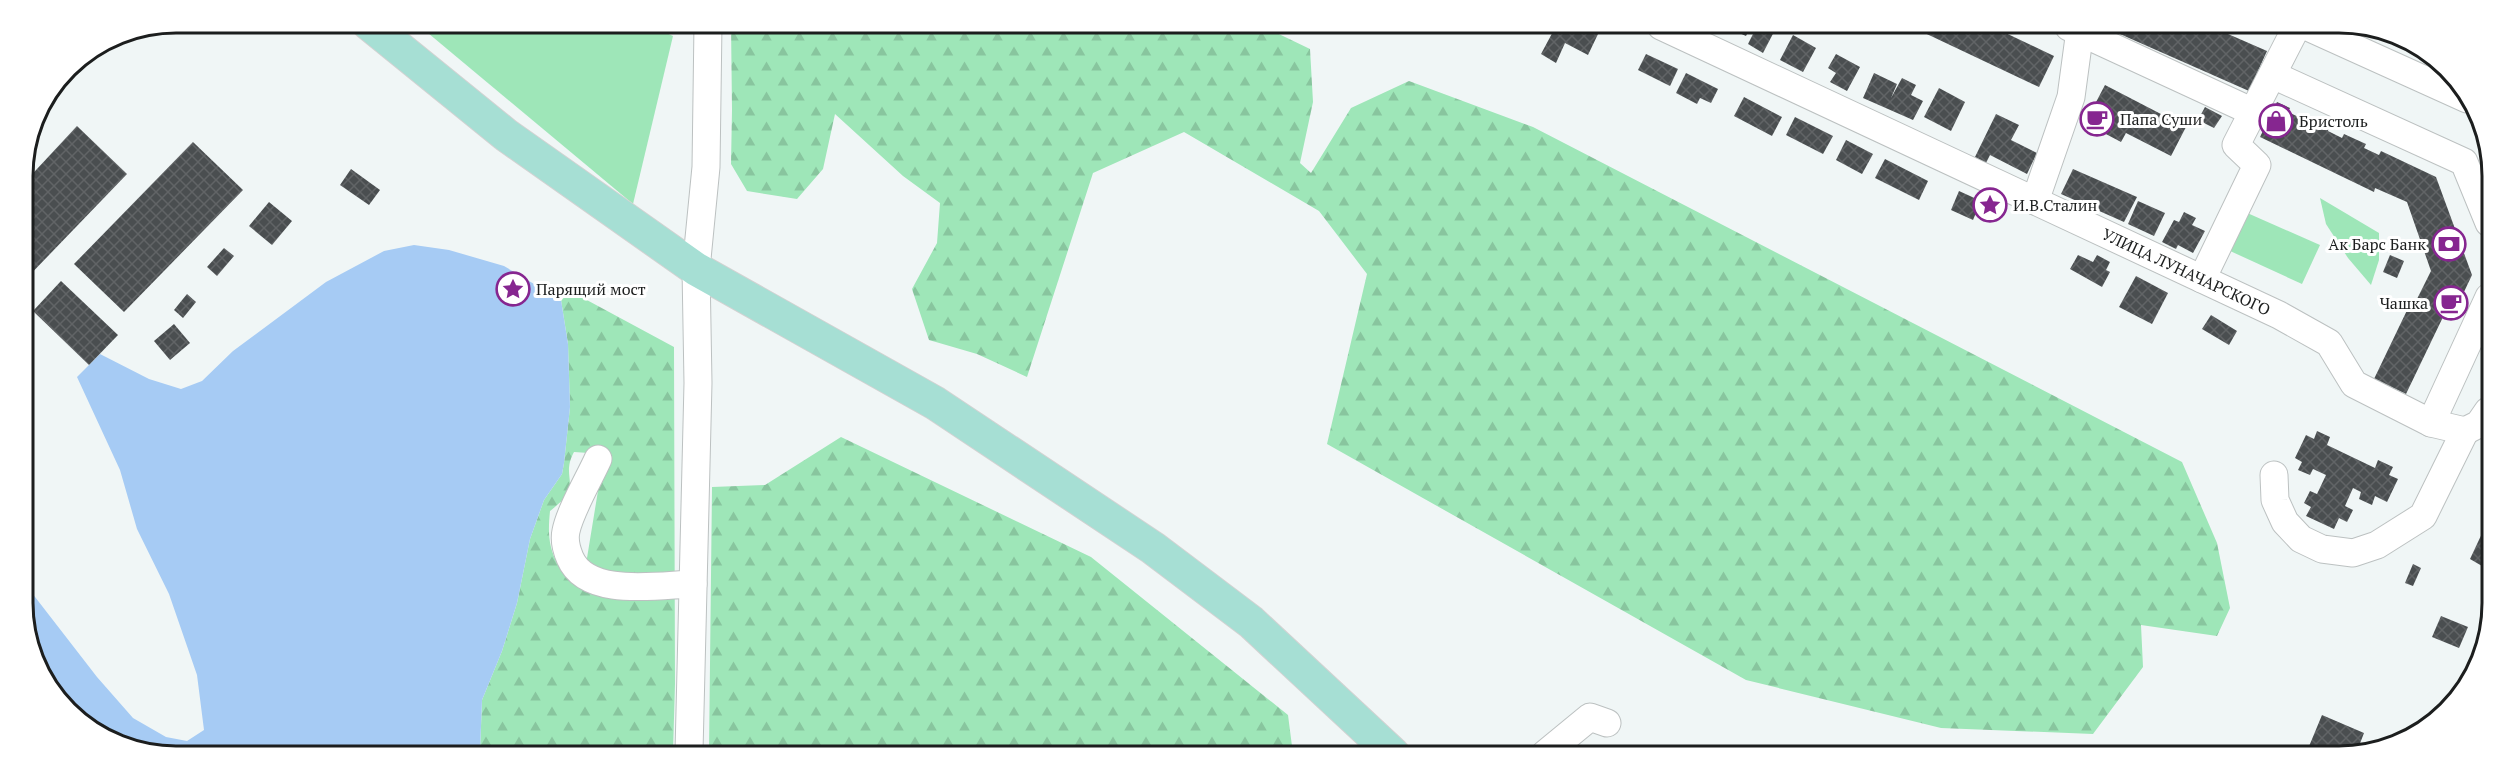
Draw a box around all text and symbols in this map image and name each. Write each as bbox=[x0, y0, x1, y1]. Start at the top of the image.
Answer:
cafe icon: Папа Суши bbox=[2079, 101, 2115, 137]
shop icon: Бристоль bbox=[2258, 103, 2294, 139]
place label: Папа Суши bbox=[2120, 108, 2203, 130]
place label: Бристоль bbox=[2299, 110, 2368, 132]
place icon: И.В.Сталин bbox=[1972, 187, 2008, 223]
place label: И.В.Сталин bbox=[2013, 194, 2098, 216]
street label: УЛИЦА ЛУНАЧАРСКОГО bbox=[2099, 223, 2274, 320]
bank icon: Ак Барс Банк bbox=[2431, 226, 2467, 262]
place label: Ак Барс Банк bbox=[2328, 233, 2426, 255]
place icon: Парящий мост bbox=[495, 271, 531, 307]
place label: Парящий мост bbox=[536, 278, 646, 300]
cafe icon: Чашка bbox=[2433, 285, 2469, 321]
place label: Чашка bbox=[2380, 292, 2428, 314]

